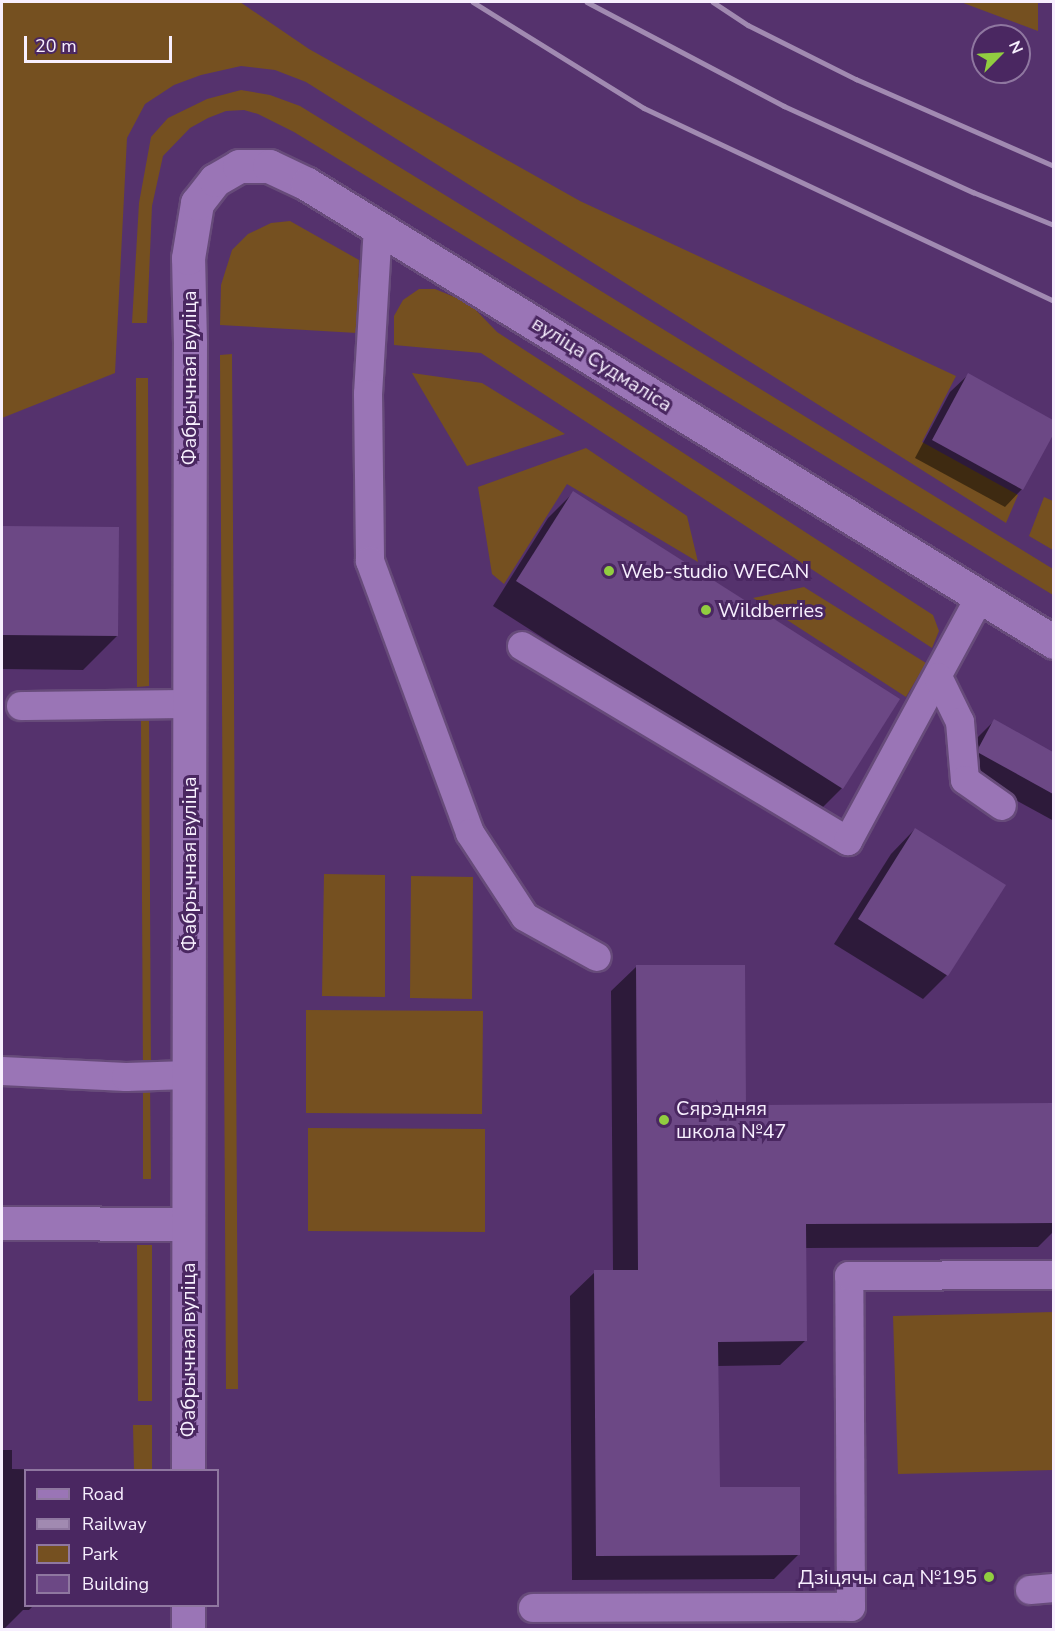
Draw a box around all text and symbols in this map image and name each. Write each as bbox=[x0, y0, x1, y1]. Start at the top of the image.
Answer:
scale bar bbox=[27, 24, 176, 62]
north arrow bbox=[971, 24, 1031, 84]
text: 20 m bbox=[35, 34, 77, 58]
text: N bbox=[1003, 38, 1028, 57]
street label: Фабрычная вуліца bbox=[177, 291, 201, 465]
street label: вуліца Судмаліса bbox=[527, 311, 677, 417]
place label: Web-studio WECAN bbox=[621, 559, 809, 583]
marker: Web-studio WECAN bbox=[602, 564, 616, 578]
place label: Wildberries bbox=[718, 598, 824, 622]
marker: Wildberries bbox=[699, 603, 713, 617]
street label: Фабрычная вуліца bbox=[177, 777, 201, 951]
place label: Сярэдняя школа №47 bbox=[676, 1096, 787, 1143]
marker: Сярэдняя школа №47 bbox=[657, 1113, 671, 1127]
street label: Фабрычная вуліца bbox=[176, 1263, 200, 1437]
legend bbox=[24, 1469, 219, 1607]
text: Road bbox=[82, 1482, 124, 1506]
text: Railway bbox=[82, 1512, 147, 1536]
text: Park bbox=[82, 1542, 118, 1566]
place label: Дзіцячы сад №195 bbox=[798, 1565, 977, 1589]
marker: Дзіцячы сад №195 bbox=[982, 1570, 996, 1584]
text: Building bbox=[82, 1572, 149, 1596]

